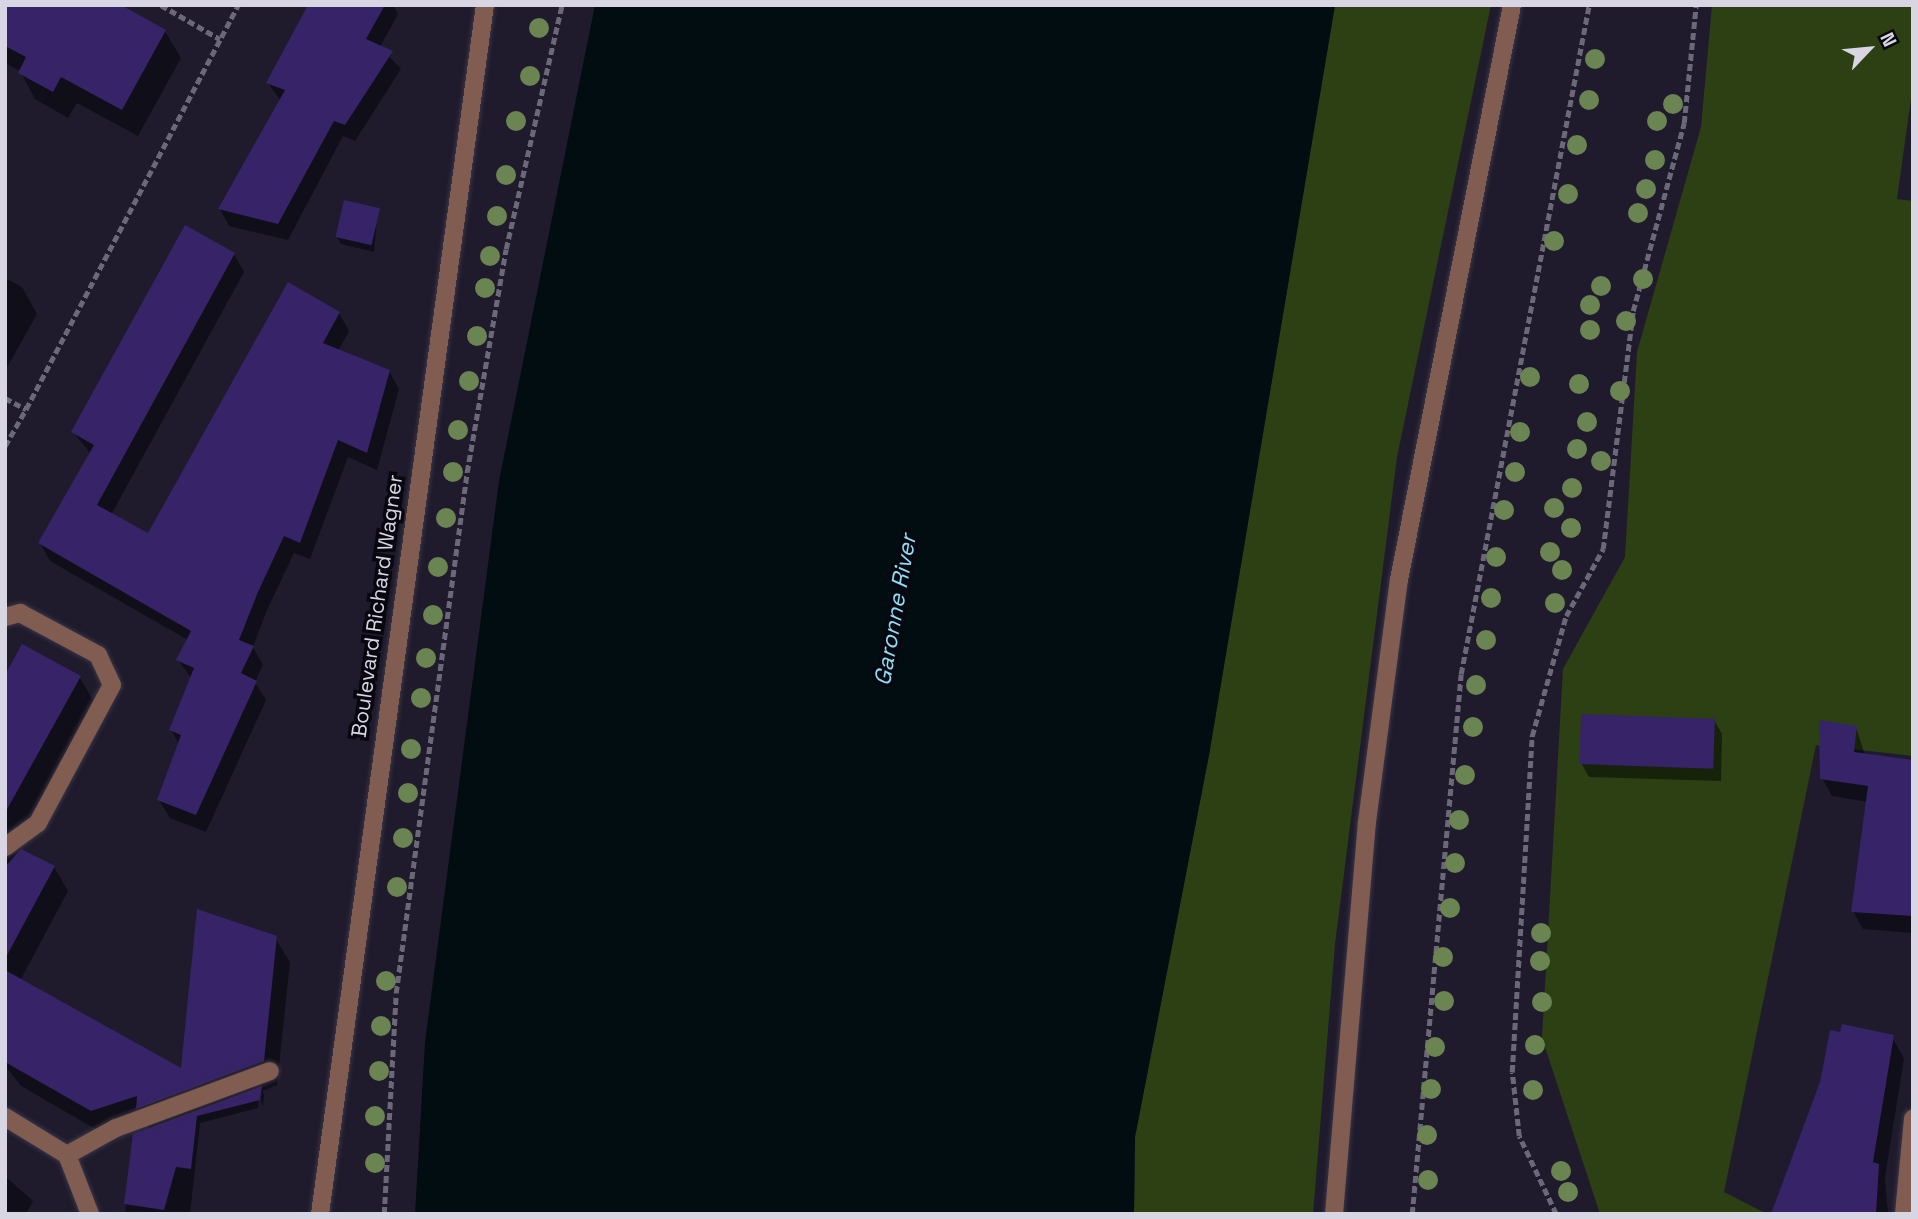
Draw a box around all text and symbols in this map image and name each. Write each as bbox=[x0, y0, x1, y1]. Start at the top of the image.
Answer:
north arrow bbox=[1834, 14, 1904, 84]
text: N bbox=[1874, 28, 1902, 51]
street label: Boulevard Richard Wagner bbox=[346, 473, 408, 739]
water label: Garonne River bbox=[868, 532, 922, 688]

